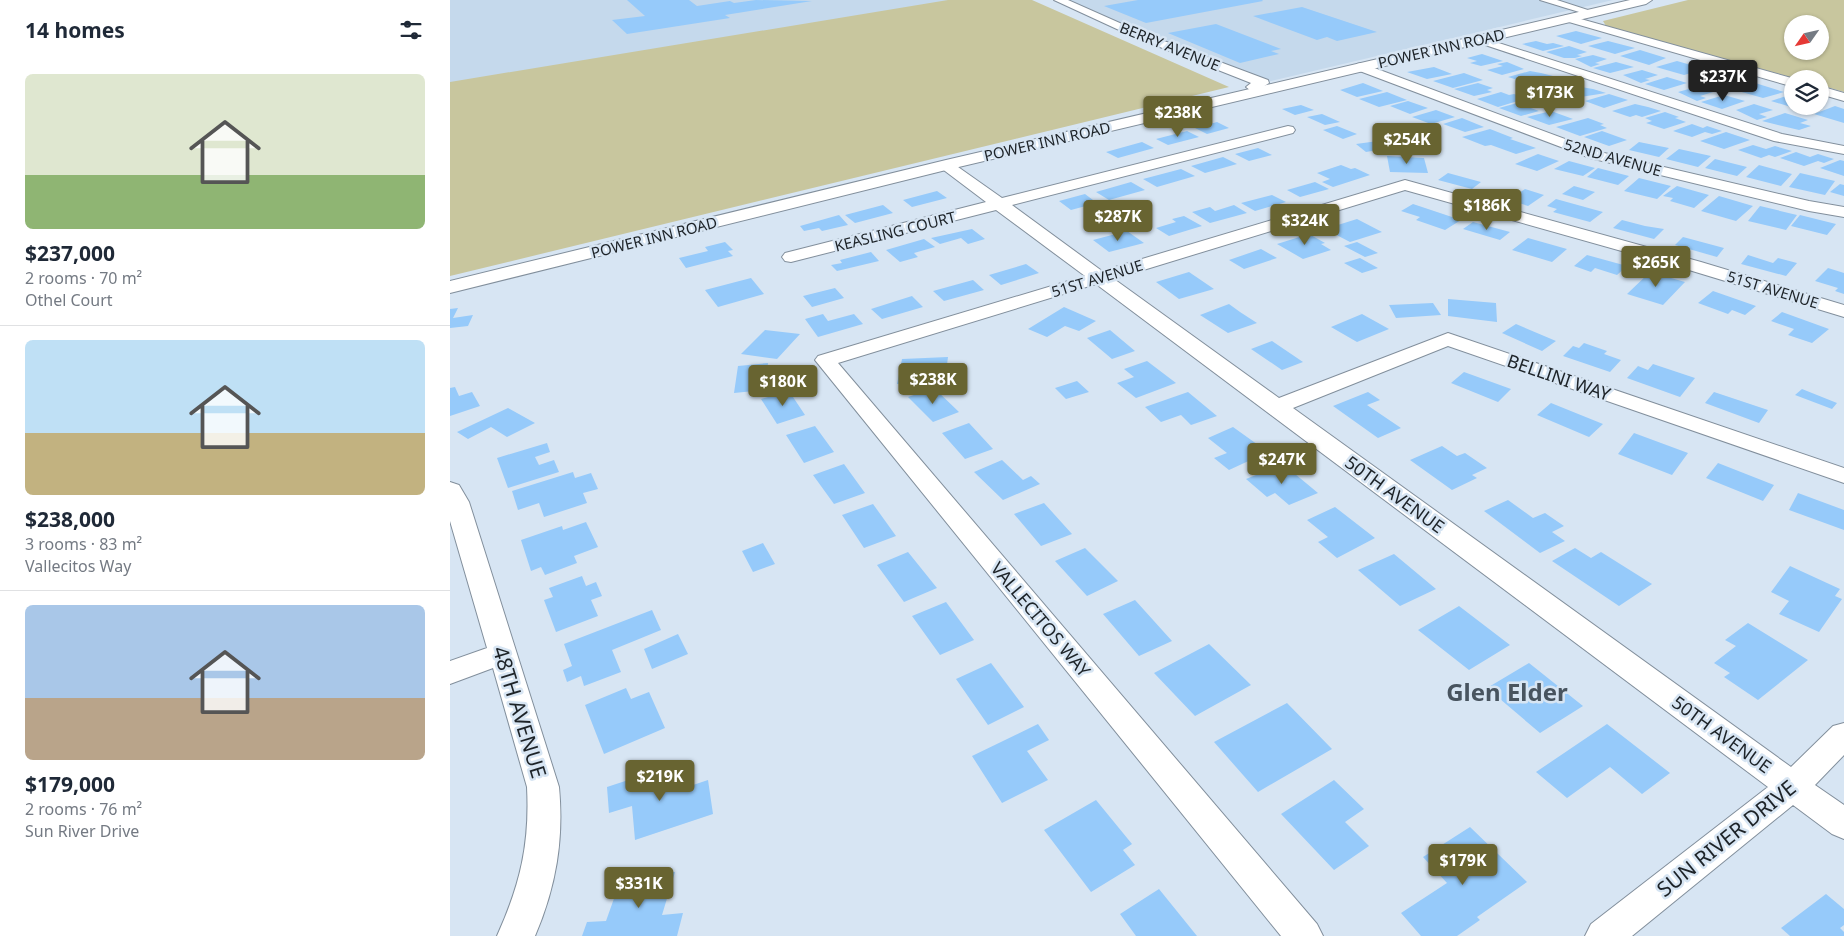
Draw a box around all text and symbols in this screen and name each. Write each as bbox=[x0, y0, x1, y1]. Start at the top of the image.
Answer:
north arrow bbox=[1784, 15, 1829, 60]
map controls bbox=[1784, 15, 1829, 115]
text: 14 homes bbox=[25, 16, 125, 44]
icon: filters bbox=[397, 16, 425, 44]
street label: BERRY AVENUE bbox=[1117, 17, 1223, 75]
street label: POWER INN ROAD bbox=[1376, 24, 1506, 72]
pin: $237K bbox=[1688, 59, 1758, 102]
text: $237K bbox=[1699, 65, 1747, 87]
button: layers bbox=[1784, 70, 1829, 115]
pin: $173K bbox=[1515, 76, 1585, 118]
text: $173K bbox=[1526, 81, 1574, 103]
pin: $238K bbox=[1143, 96, 1213, 138]
text: $238K bbox=[1154, 101, 1202, 123]
icon: home bbox=[180, 107, 270, 197]
street label: POWER INN ROAD bbox=[982, 117, 1112, 165]
pin: $254K bbox=[1372, 122, 1442, 165]
text: $254K bbox=[1383, 128, 1431, 150]
street label: 52ND AVENUE bbox=[1562, 134, 1664, 180]
pin: $186K bbox=[1452, 188, 1522, 231]
text: $186K bbox=[1463, 194, 1511, 216]
pin: $287K bbox=[1083, 200, 1153, 242]
pin: $324K bbox=[1270, 204, 1340, 246]
text: $287K bbox=[1094, 205, 1142, 227]
street label: KEASLING COURT bbox=[832, 206, 958, 256]
text: $324K bbox=[1281, 209, 1329, 231]
street label: POWER INN ROAD bbox=[589, 212, 719, 262]
text: $237,000 bbox=[25, 239, 115, 267]
pin: $265K bbox=[1621, 246, 1691, 288]
text: $265K bbox=[1632, 251, 1680, 273]
street label: 51ST AVENUE bbox=[1049, 255, 1145, 301]
street label: 51ST AVENUE bbox=[1725, 266, 1821, 312]
text: 2 rooms · 70 m² bbox=[25, 267, 142, 289]
text: Othel Court bbox=[25, 289, 113, 311]
street label: BELLINI WAY bbox=[1504, 348, 1615, 406]
pin: $238K bbox=[898, 362, 968, 405]
pin: $180K bbox=[748, 364, 818, 407]
text: $238K bbox=[909, 368, 957, 390]
text: $180K bbox=[759, 370, 807, 392]
icon: home bbox=[180, 372, 270, 462]
pin: $247K bbox=[1247, 442, 1317, 485]
text: $247K bbox=[1258, 448, 1306, 470]
street label: 50TH AVENUE bbox=[1341, 450, 1449, 538]
text: $238,000 bbox=[25, 505, 115, 533]
text: 3 rooms · 83 m² bbox=[25, 533, 142, 555]
text: Vallecitos Way bbox=[25, 555, 131, 577]
street label: VALLECITOS WAY bbox=[986, 557, 1097, 682]
icon: home bbox=[180, 637, 270, 727]
street label: 48TH AVENUE bbox=[487, 643, 553, 781]
district label: Glen Elder bbox=[1446, 675, 1568, 708]
street label: 50TH AVENUE bbox=[1668, 690, 1776, 778]
pin: $219K bbox=[625, 760, 695, 802]
text: $219K bbox=[636, 765, 684, 787]
text: $179,000 bbox=[25, 770, 115, 798]
street label: SUN RIVER DRIVE bbox=[1651, 773, 1801, 903]
text: 2 rooms · 76 m² bbox=[25, 798, 142, 820]
text: Sun River Drive bbox=[25, 820, 139, 842]
pin: $179K bbox=[1428, 844, 1498, 886]
text: $179K bbox=[1439, 849, 1487, 871]
pin: $331K bbox=[604, 866, 674, 909]
text: $331K bbox=[615, 872, 663, 894]

